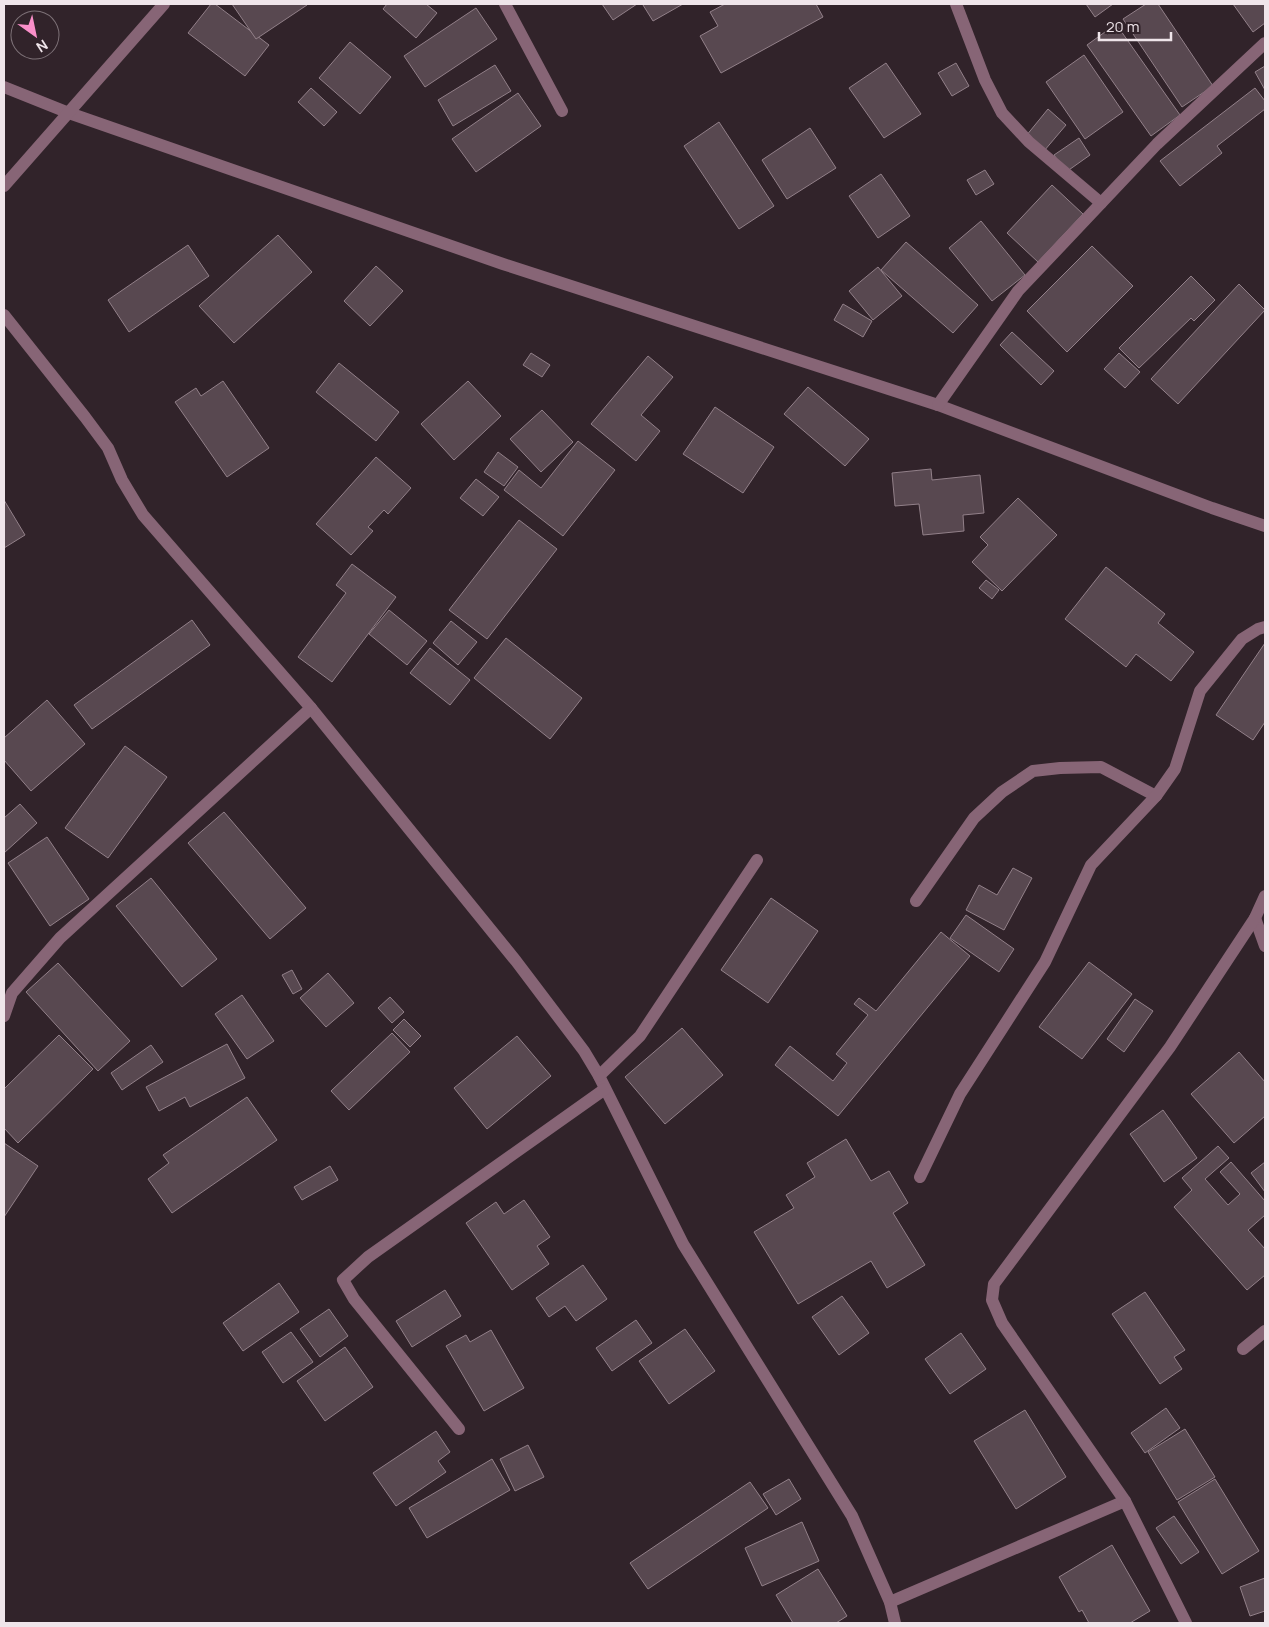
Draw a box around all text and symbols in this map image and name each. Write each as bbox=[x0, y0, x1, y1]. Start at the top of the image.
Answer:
north arrow bbox=[10, 10, 60, 60]
scale bar bbox=[1099, 10, 1172, 42]
text: 20 m bbox=[1106, 16, 1139, 37]
text: N bbox=[33, 36, 52, 57]

